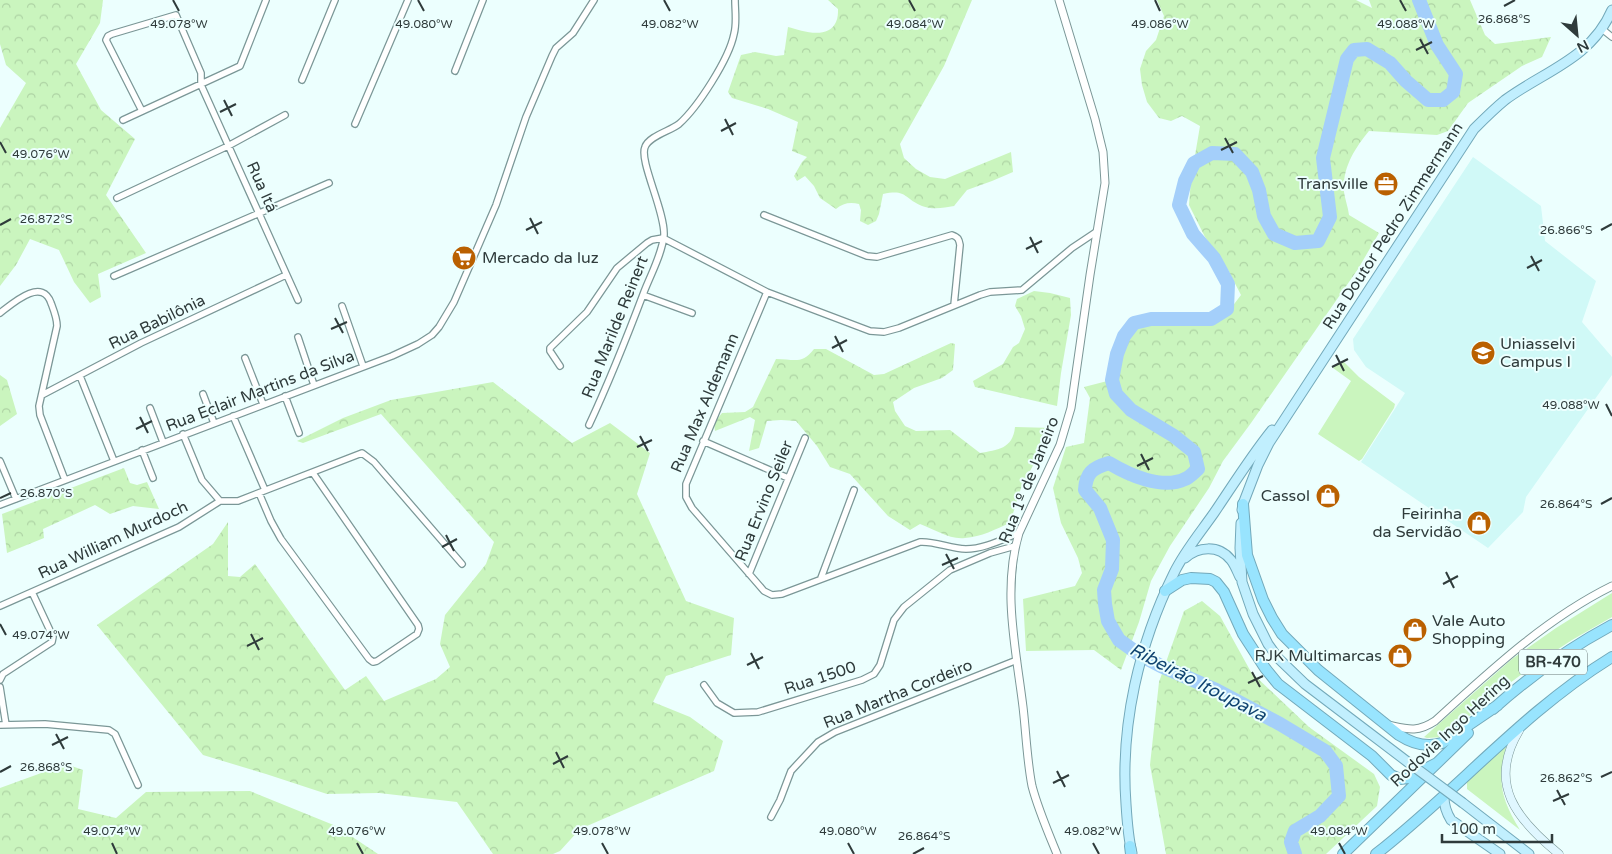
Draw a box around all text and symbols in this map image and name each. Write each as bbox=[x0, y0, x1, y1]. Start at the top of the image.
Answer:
north arrow bbox=[1552, 10, 1602, 60]
text: 26.868°S bbox=[1478, 12, 1530, 26]
text: 49.078°W bbox=[150, 17, 208, 31]
text: 49.080°W bbox=[395, 17, 453, 31]
text: 49.082°W bbox=[641, 17, 699, 31]
text: 49.084°W bbox=[886, 17, 944, 31]
text: 49.086°W bbox=[1131, 17, 1189, 31]
text: 49.088°W bbox=[1377, 17, 1435, 31]
text: N bbox=[1574, 36, 1592, 56]
street label: Rua Doutor Pedro Zimmermann bbox=[1318, 119, 1468, 333]
text: 49.076°W bbox=[12, 147, 70, 161]
street label: Rua Itá bbox=[242, 158, 282, 216]
office icon: Transville bbox=[1373, 171, 1399, 197]
place label: Transville bbox=[1297, 174, 1368, 194]
text: 26.872°S bbox=[20, 212, 72, 226]
text: 26.866°S bbox=[1540, 223, 1592, 237]
supermarket icon: Mercado da luz bbox=[451, 245, 477, 271]
place label: Mercado da luz bbox=[482, 248, 599, 268]
street label: Rua Marilde Reinert bbox=[577, 253, 653, 401]
street label: Rua Babilônia bbox=[105, 290, 209, 354]
street label: Rua Max Aldemann bbox=[667, 330, 743, 476]
place label: Uniasselvi Campus I bbox=[1500, 334, 1575, 372]
school or university icon: Uniasselvi Campus I bbox=[1470, 340, 1496, 366]
street label: Rua Eclair Martins da Silva bbox=[163, 346, 357, 436]
text: 49.088°W bbox=[1542, 398, 1600, 412]
street label: Rua 1º de Janeiro bbox=[994, 414, 1064, 546]
street label: Rua Ervino Seiler bbox=[731, 437, 798, 564]
shop icon: Cassol bbox=[1315, 483, 1341, 509]
text: 26.870°S bbox=[20, 486, 72, 500]
place label: Cassol bbox=[1261, 486, 1310, 506]
street label: Rua William Murdoch bbox=[35, 496, 191, 584]
text: 26.864°S bbox=[1540, 497, 1592, 511]
place label: Feirinha da Servidão bbox=[1372, 504, 1462, 542]
shop icon: Feirinha da Servidão bbox=[1466, 510, 1492, 536]
place label: Vale Auto Shopping bbox=[1432, 611, 1506, 649]
shop icon: Vale Auto Shopping bbox=[1402, 617, 1428, 643]
text: 49.074°W bbox=[12, 628, 70, 642]
water label: Ribeirão Itoupava bbox=[1126, 638, 1271, 726]
shop icon: RJK Multimarcas bbox=[1387, 643, 1413, 669]
place label: RJK Multimarcas bbox=[1254, 646, 1382, 666]
road number: BR-470 bbox=[1519, 650, 1587, 674]
street label: Rua Martha Cordeiro bbox=[820, 655, 976, 733]
street label: Rua 1500 bbox=[781, 657, 859, 699]
street label: Rodovia Ingo Hering bbox=[1386, 671, 1514, 791]
text: 26.868°S bbox=[20, 760, 72, 774]
text: 26.862°S bbox=[1540, 771, 1592, 785]
scale bar bbox=[1442, 812, 1552, 844]
text: 100 m bbox=[1450, 820, 1496, 838]
text: 49.074°W bbox=[83, 824, 141, 838]
text: 49.076°W bbox=[328, 824, 386, 838]
text: 49.078°W bbox=[573, 824, 631, 838]
text: 49.080°W bbox=[819, 824, 877, 838]
text: 49.082°W bbox=[1064, 824, 1122, 838]
text: 49.084°W bbox=[1310, 824, 1368, 838]
text: 26.864°S bbox=[898, 829, 950, 843]

